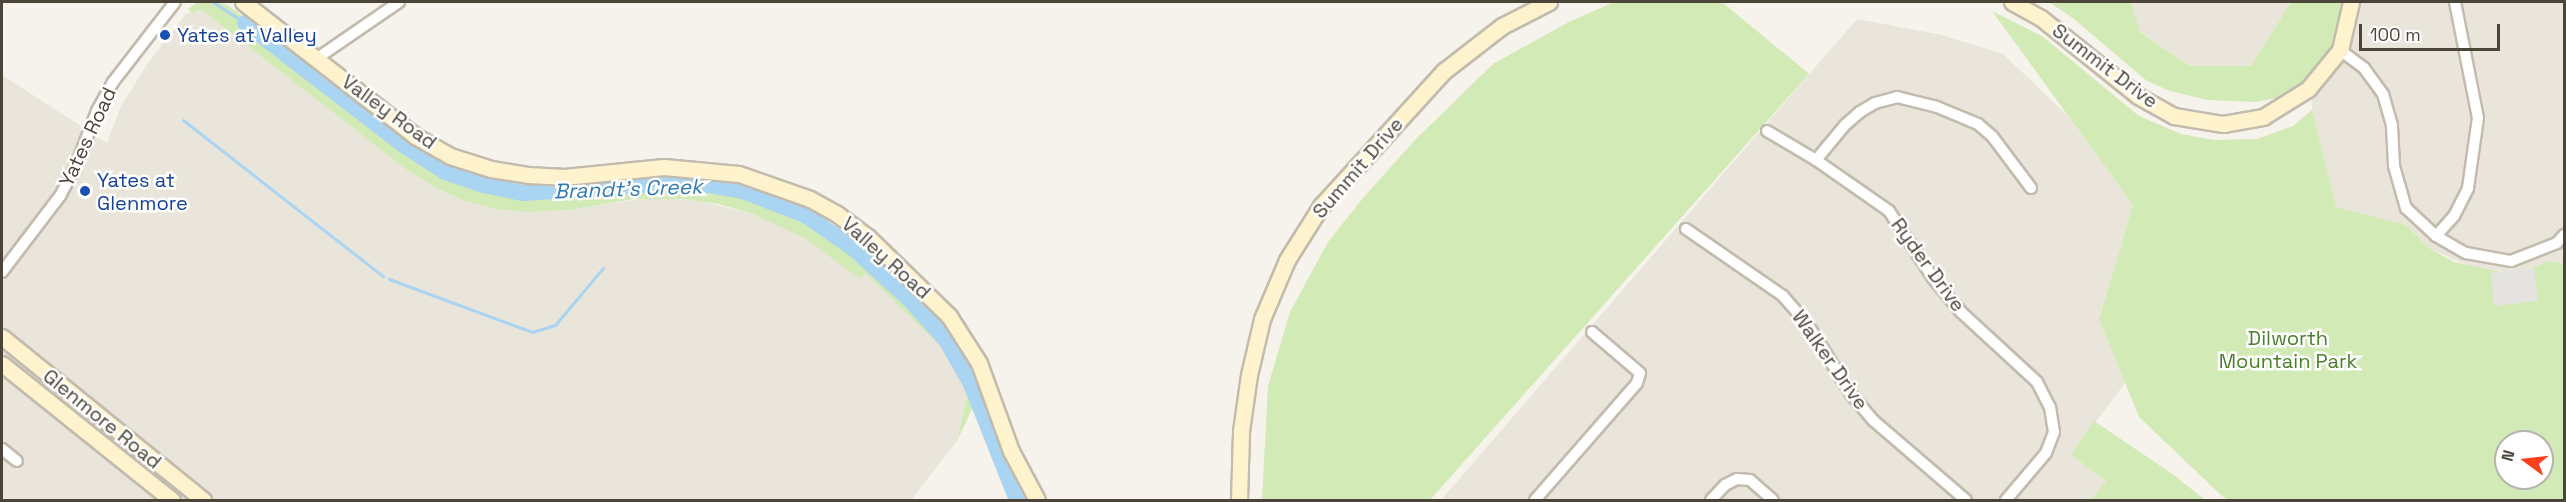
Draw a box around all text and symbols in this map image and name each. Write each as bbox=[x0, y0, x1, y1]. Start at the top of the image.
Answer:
scale bar bbox=[2362, 12, 2503, 50]
street label: Summit Drive bbox=[2047, 18, 2163, 114]
place label: Yates at Valley bbox=[177, 23, 317, 47]
text: 100 m bbox=[2370, 23, 2421, 46]
marker: Yates at Valley bbox=[158, 28, 172, 42]
street label: Valley Road bbox=[337, 70, 441, 154]
street label: Yates Road bbox=[55, 83, 121, 191]
street label: Summit Drive bbox=[1308, 113, 1408, 223]
place label: Yates at Glenmore bbox=[97, 168, 188, 215]
water label: Brandt's Creek bbox=[553, 174, 703, 204]
marker: Yates at Glenmore bbox=[78, 184, 92, 198]
street label: Valley Road bbox=[837, 212, 935, 304]
street label: Ryder Drive bbox=[1886, 213, 1970, 317]
street label: Walker Drive bbox=[1787, 305, 1873, 415]
park label: Dilworth Mountain Park bbox=[2219, 327, 2357, 374]
street label: Glenmore Road bbox=[38, 364, 166, 474]
north arrow bbox=[2494, 430, 2554, 490]
text: N bbox=[2497, 448, 2520, 464]

